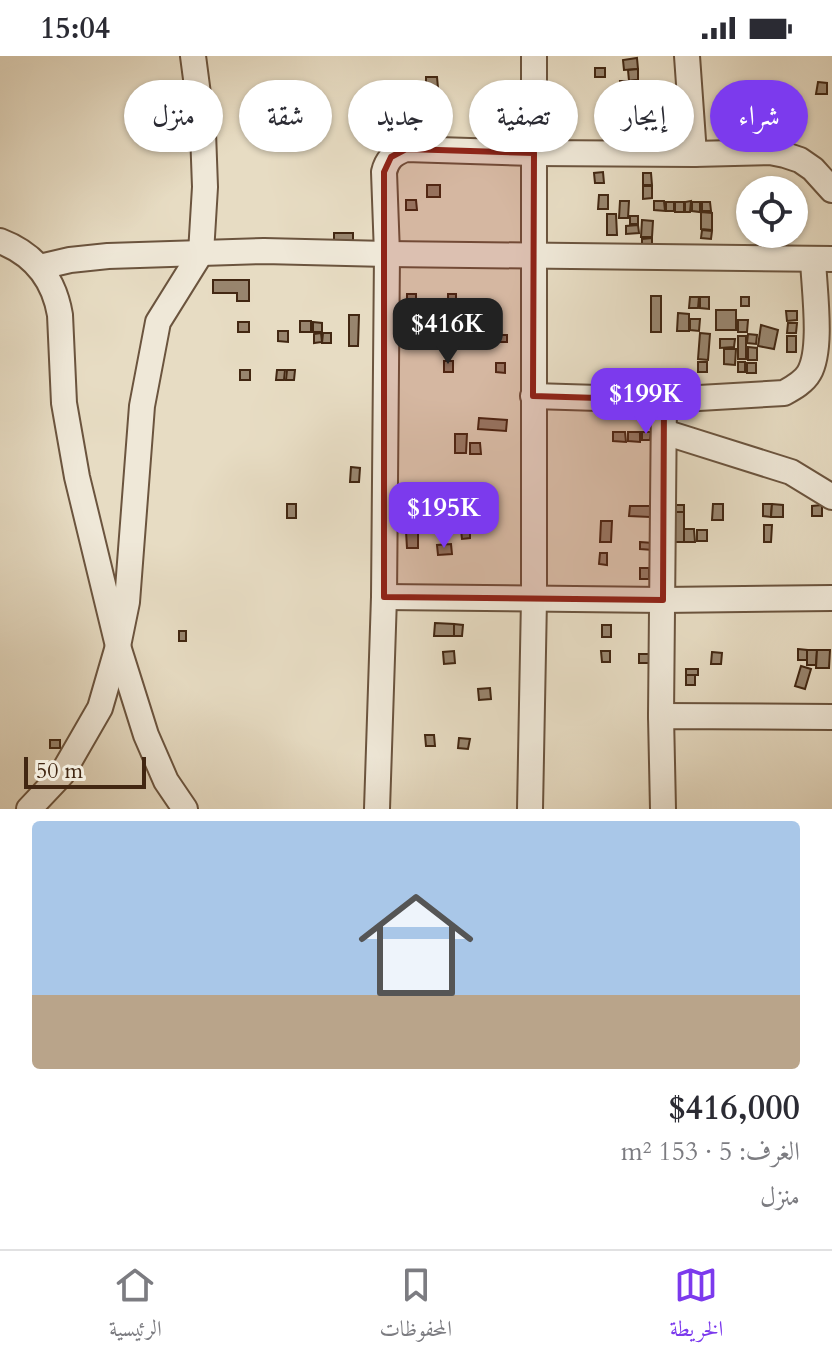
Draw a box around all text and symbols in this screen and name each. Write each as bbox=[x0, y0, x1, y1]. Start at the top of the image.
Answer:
text: 15:04 bbox=[40, 8, 110, 49]
chip: منزل bbox=[124, 80, 223, 152]
chip: شقة bbox=[239, 80, 332, 152]
chip: جديد bbox=[348, 80, 453, 152]
chip: تصفية bbox=[469, 80, 578, 152]
chip: إيجار bbox=[594, 80, 694, 152]
chip: شراء bbox=[710, 80, 808, 152]
map controls bbox=[736, 176, 808, 248]
button: locate bbox=[736, 176, 808, 248]
pin: $416K bbox=[392, 298, 504, 366]
text: $416K bbox=[411, 306, 485, 341]
pin: $199K bbox=[590, 368, 702, 436]
text: $199K bbox=[609, 376, 683, 411]
pin: $195K bbox=[388, 482, 500, 550]
text: $195K bbox=[407, 490, 481, 525]
scale bar bbox=[24, 753, 146, 789]
text: 50 m bbox=[36, 756, 83, 786]
icon: home bbox=[344, 873, 488, 1017]
text: $416,000 bbox=[668, 1085, 800, 1131]
text: الغرف: 5 · 153 m² bbox=[621, 1134, 800, 1169]
text: منزل bbox=[760, 1179, 800, 1214]
tab: الرئيسية bbox=[109, 1263, 162, 1350]
tab: المحفوظات bbox=[379, 1263, 452, 1350]
tab: الخريطة bbox=[670, 1263, 723, 1350]

